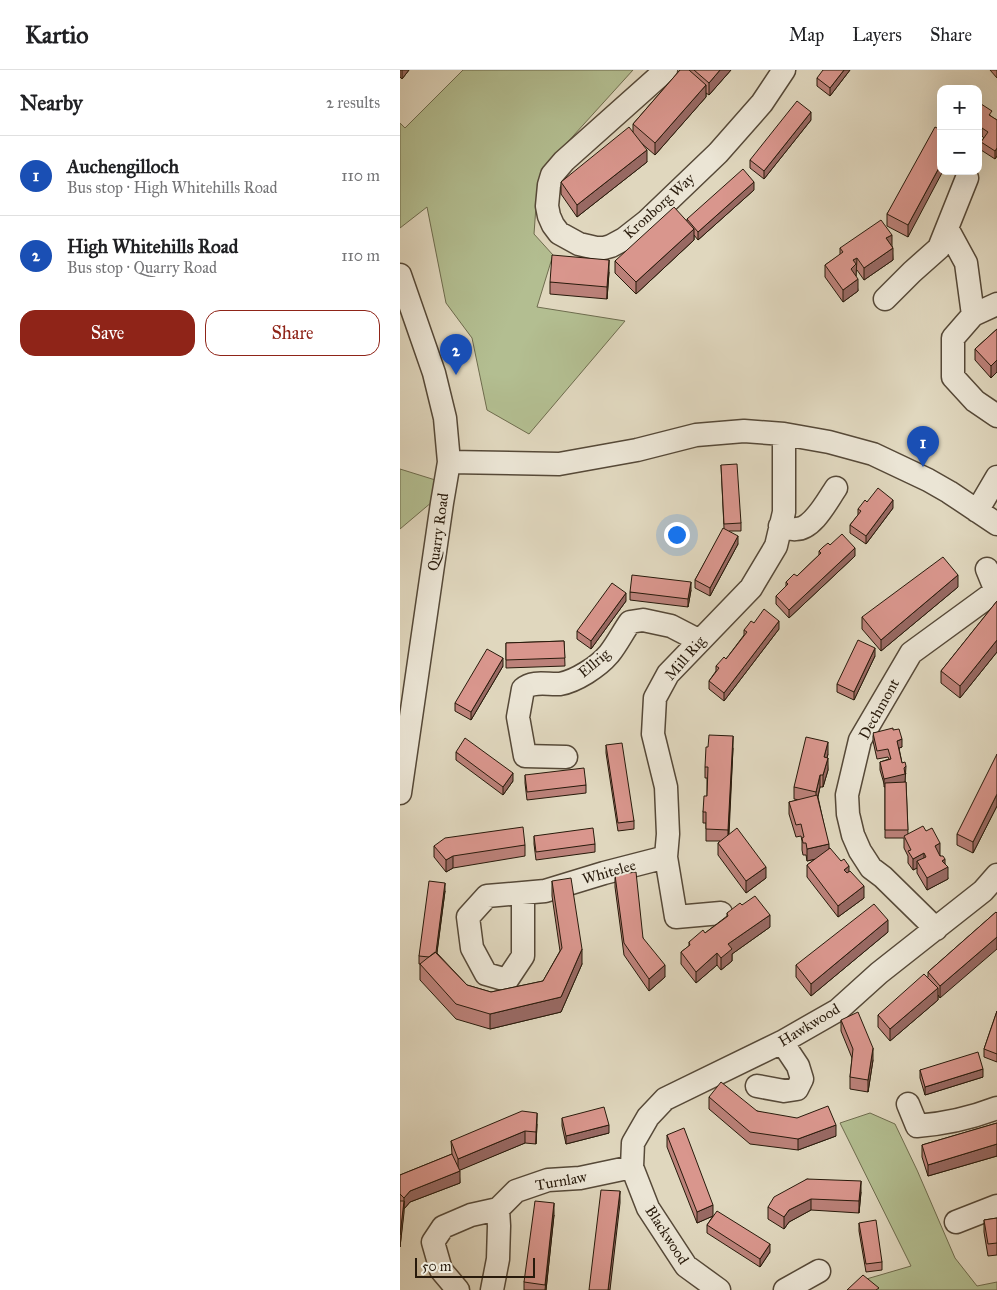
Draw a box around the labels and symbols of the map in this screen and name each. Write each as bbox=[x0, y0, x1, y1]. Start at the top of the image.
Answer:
street label: Kronborg Way bbox=[620, 169, 699, 243]
pin: 2 bbox=[440, 334, 472, 375]
pin: 1 bbox=[907, 426, 939, 467]
street label: Quarry Road bbox=[424, 491, 452, 572]
your location bbox=[664, 522, 690, 548]
street label: Mill Rig bbox=[661, 631, 710, 684]
street label: Ellrig bbox=[575, 644, 614, 681]
street label: Dechmont bbox=[855, 675, 903, 742]
street label: Whitelee bbox=[580, 856, 638, 888]
street label: Hawkwood bbox=[775, 999, 843, 1050]
street label: Turnlaw bbox=[534, 1168, 588, 1194]
street label: Blackwood bbox=[641, 1202, 693, 1268]
scale bar bbox=[415, 1255, 535, 1278]

